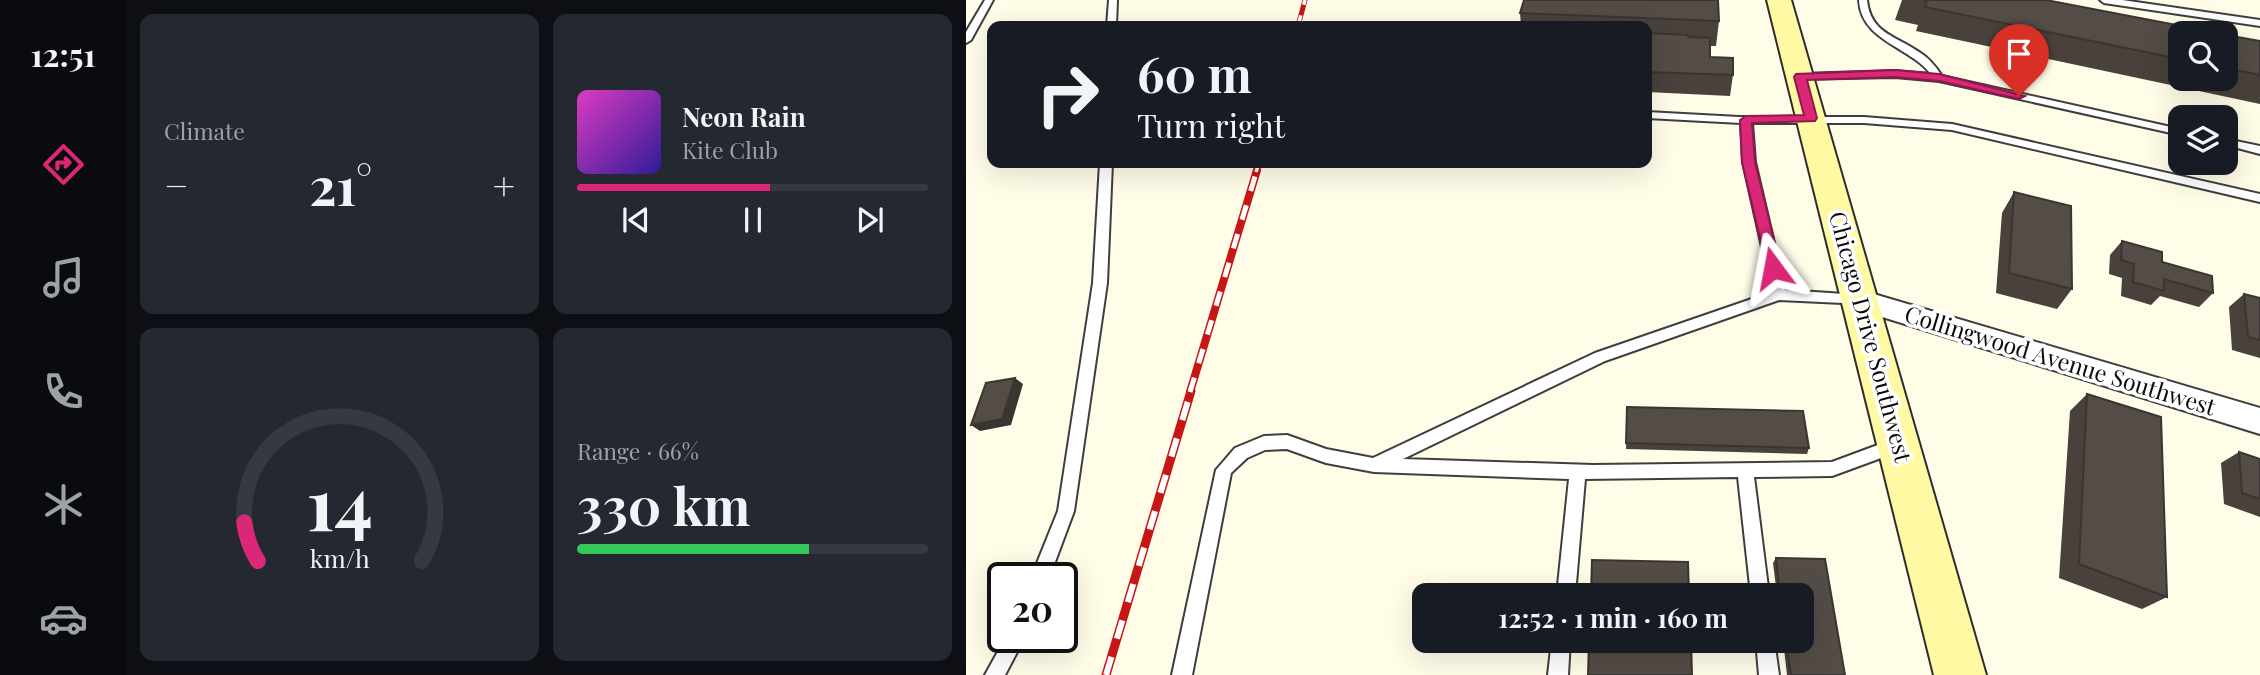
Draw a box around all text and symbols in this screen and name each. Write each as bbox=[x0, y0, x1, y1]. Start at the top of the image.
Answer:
map controls bbox=[2168, 21, 2238, 175]
button: search bbox=[2168, 21, 2238, 91]
pin bbox=[1989, 24, 2049, 96]
text: 12:51 bbox=[30, 32, 96, 75]
icon: arrive bbox=[2000, 35, 2038, 73]
text: 60 m bbox=[1137, 40, 1252, 105]
icon: right bbox=[1022, 49, 1113, 140]
text: Neon Rain bbox=[682, 99, 806, 134]
text: Turn right bbox=[1137, 103, 1285, 146]
button: layers bbox=[2168, 105, 2238, 175]
text: Climate bbox=[164, 115, 245, 146]
text: Kite Club bbox=[682, 134, 778, 165]
icon: directions bbox=[39, 140, 88, 189]
text: 21° bbox=[309, 150, 372, 219]
text: − bbox=[164, 159, 189, 210]
text: + bbox=[493, 159, 515, 210]
icon: previous bbox=[617, 201, 655, 239]
icon: pause bbox=[734, 201, 772, 239]
icon: next bbox=[851, 201, 889, 239]
street label: Chicago Drive Southwest bbox=[1823, 208, 1920, 466]
position arrow bbox=[1736, 231, 1810, 305]
icon: music bbox=[39, 253, 88, 302]
street label: Collingwood Avenue Southwest bbox=[1901, 297, 2221, 422]
icon: phone bbox=[39, 367, 88, 416]
text: Range · 66% bbox=[577, 435, 699, 466]
text: 14 bbox=[306, 452, 373, 549]
text: 330 km bbox=[577, 470, 750, 539]
icon: climate bbox=[39, 480, 88, 529]
text: km/h bbox=[310, 540, 370, 573]
speed limit sign: 20 bbox=[987, 562, 1078, 653]
icon: car bbox=[39, 594, 88, 643]
text: 12:52 · 1 min · 160 m bbox=[1498, 600, 1728, 635]

